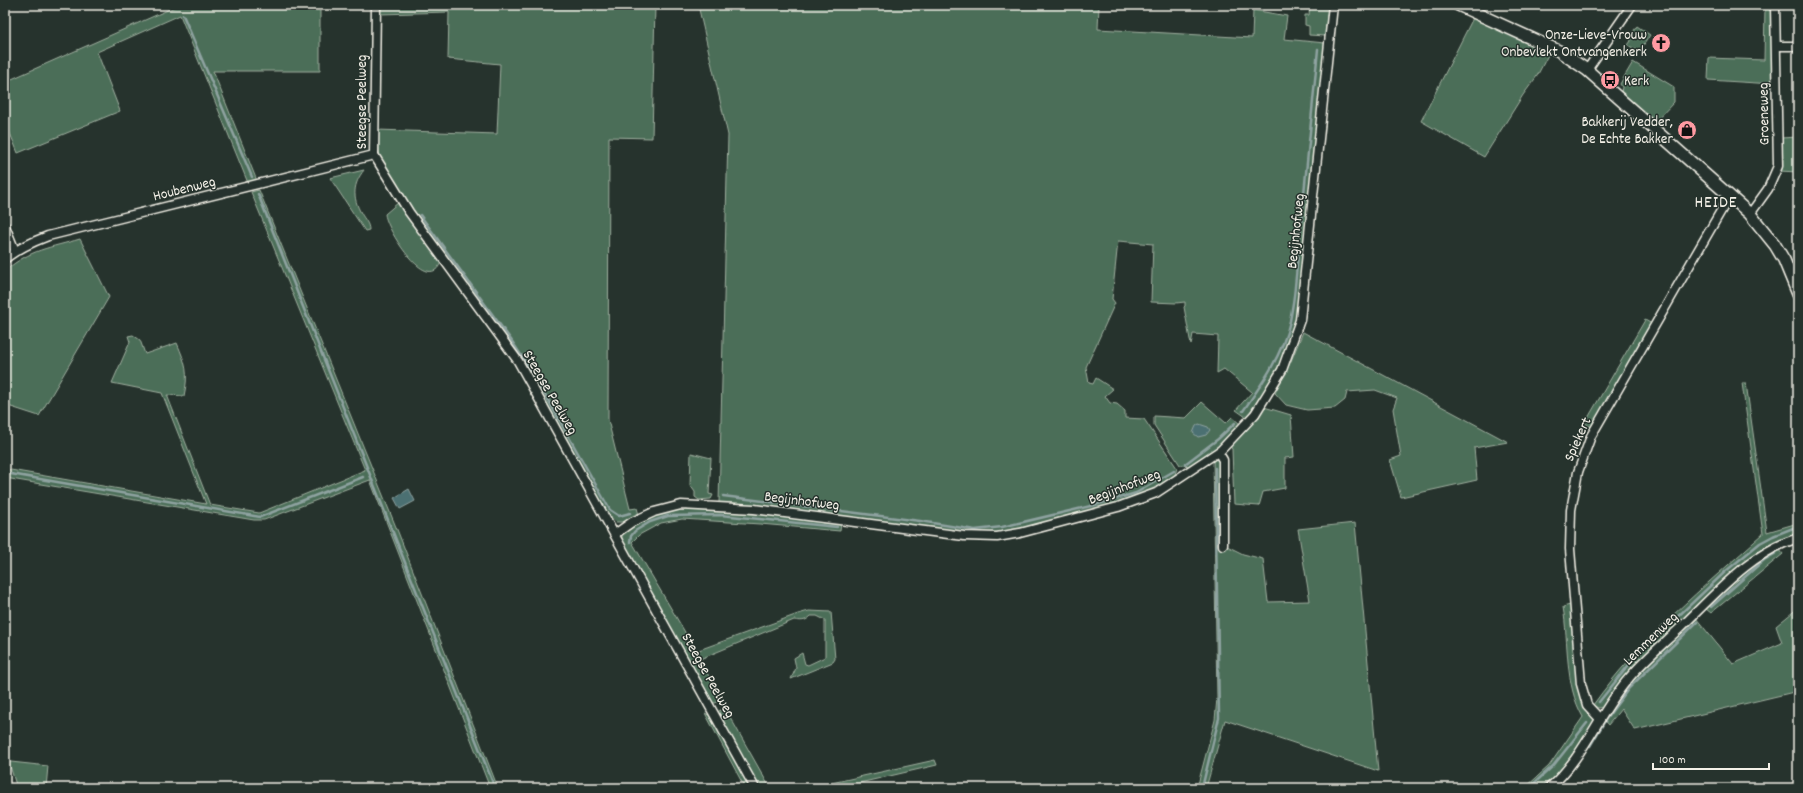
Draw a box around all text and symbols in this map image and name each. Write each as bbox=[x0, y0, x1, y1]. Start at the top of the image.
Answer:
place label: Onze-Lieve-Vrouw Onbevlekt Ontvangenkerk bbox=[1501, 25, 1647, 64]
church icon: Onze-Lieve-Vrouw Onbevlekt Ontvangenkerk bbox=[1650, 32, 1672, 54]
street label: Steegse Peelweg bbox=[352, 55, 374, 149]
bus stop icon: Kerk bbox=[1599, 69, 1621, 91]
place label: Kerk bbox=[1624, 71, 1649, 93]
street label: Groeneweg bbox=[1753, 82, 1777, 146]
place label: Bakkerij Vedder, De Echte Bakker bbox=[1581, 112, 1673, 151]
shop icon: Bakkerij Vedder, De Echte Bakker bbox=[1676, 119, 1698, 141]
street label: Houbenweg bbox=[151, 172, 218, 208]
street label: Begijnhofweg bbox=[1282, 192, 1312, 270]
district label: HEIDE bbox=[1694, 192, 1738, 216]
street label: Steegse Peelweg bbox=[516, 346, 582, 440]
street label: Spiekert bbox=[1559, 414, 1599, 466]
street label: Begijnhofweg bbox=[1086, 464, 1164, 512]
street label: Begijnhofweg bbox=[763, 486, 841, 518]
street label: Lemmenweg bbox=[1619, 607, 1684, 672]
street label: Steegse Peelweg bbox=[675, 629, 740, 723]
scale bar bbox=[1653, 745, 1769, 771]
text: 100 m bbox=[1659, 752, 1686, 769]

